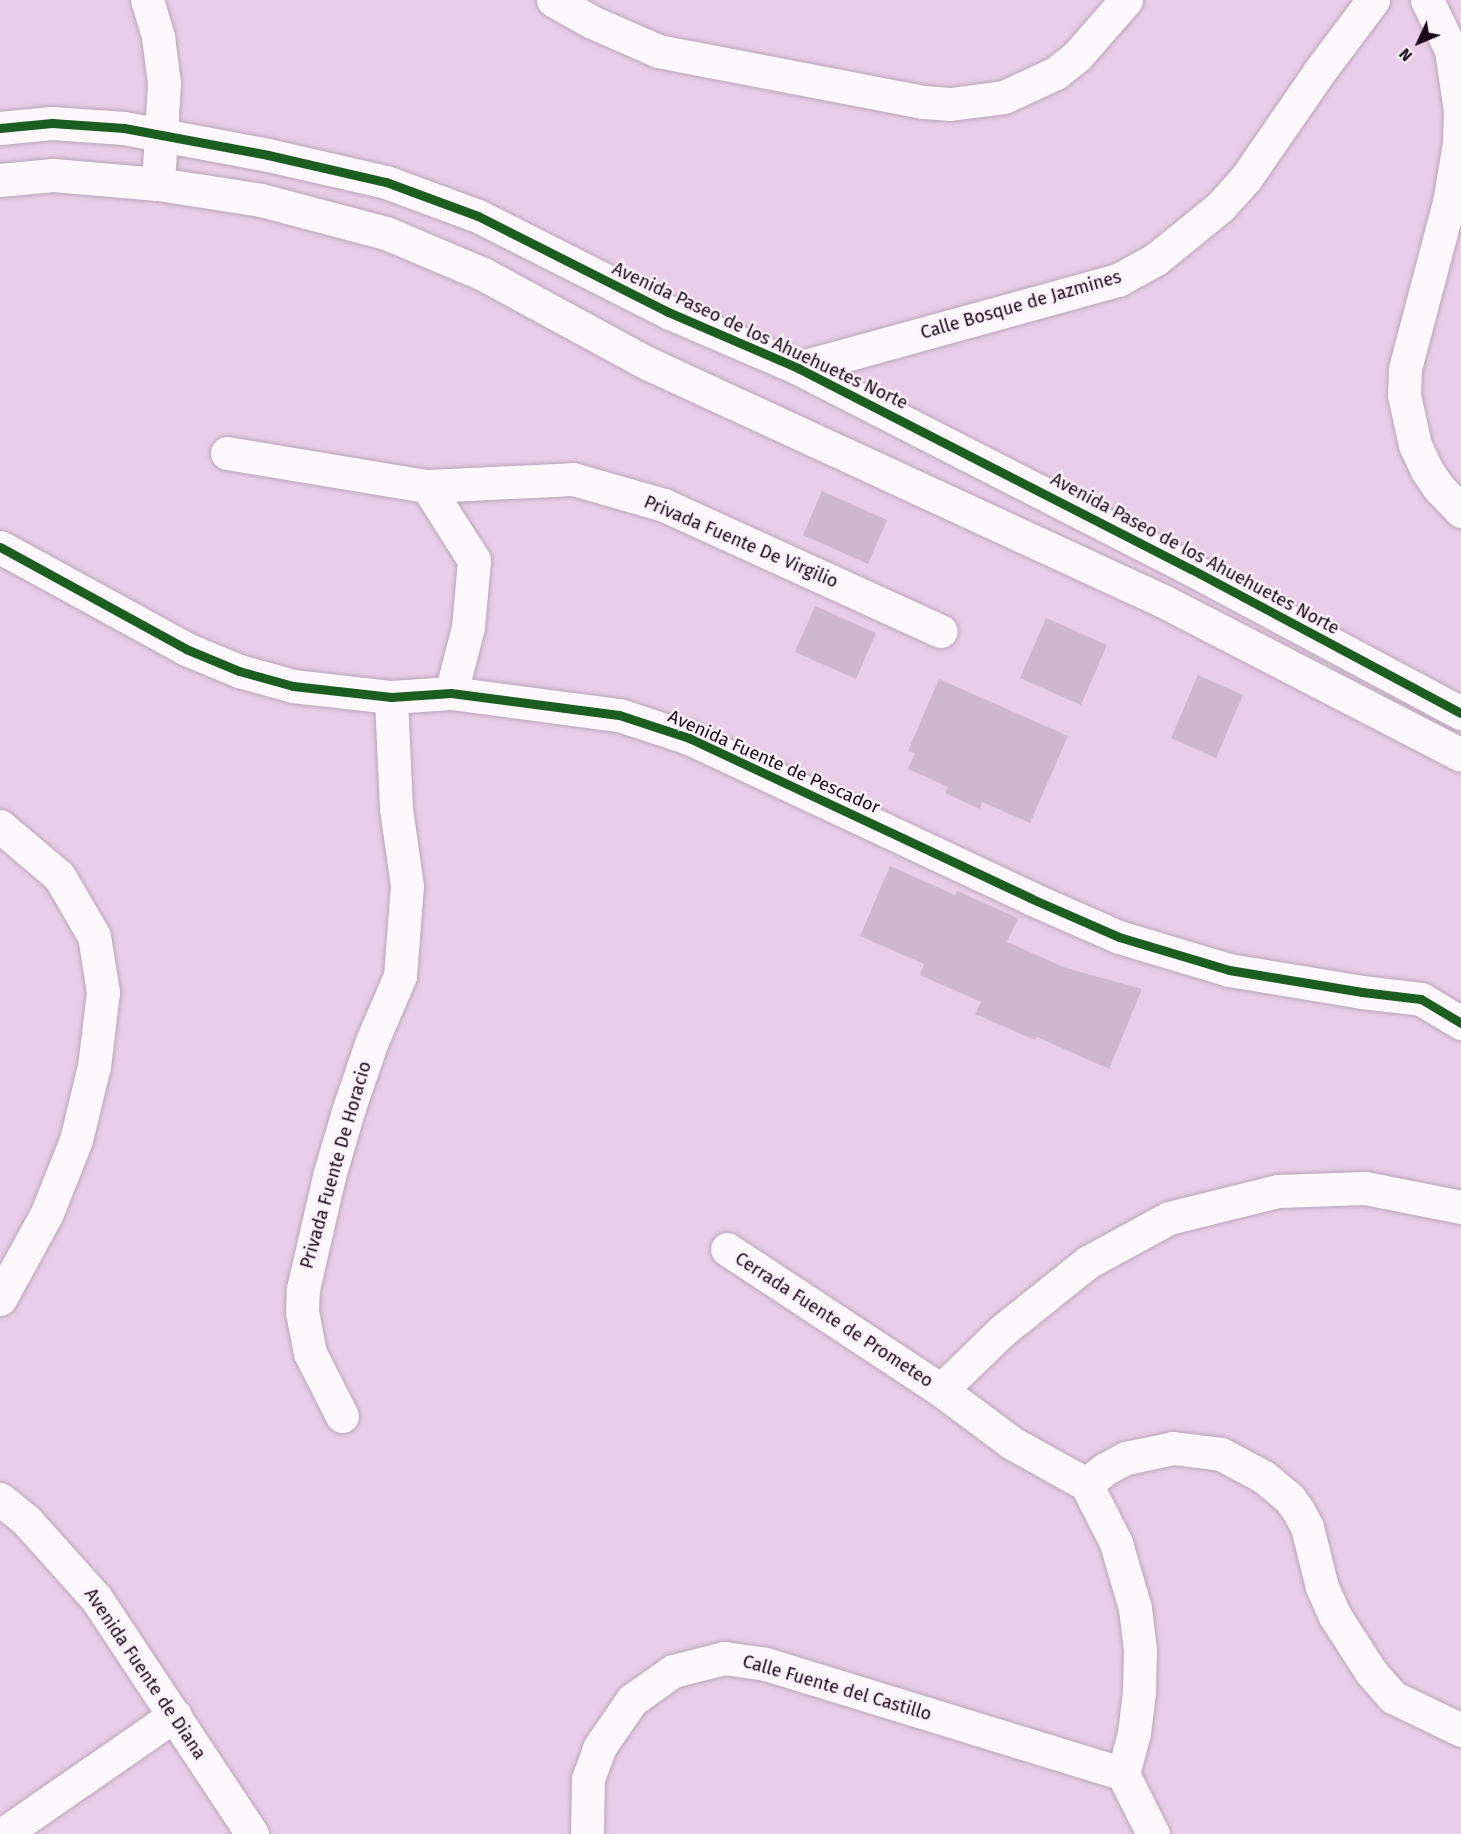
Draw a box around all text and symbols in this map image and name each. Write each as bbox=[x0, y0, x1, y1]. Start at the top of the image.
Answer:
north arrow bbox=[1389, 12, 1449, 72]
text: N bbox=[1395, 44, 1416, 65]
street label: Avenida Paseo de los Ahuehuetes Norte bbox=[609, 258, 911, 414]
street label: Calle Bosque de Jazmines bbox=[918, 266, 1124, 344]
street label: Avenida Paseo de los Ahuehuetes Norte bbox=[1047, 468, 1343, 640]
street label: Privada Fuente De Virgilio bbox=[641, 491, 841, 593]
street label: Avenida Fuente de Pescador bbox=[665, 705, 883, 819]
street label: Privada Fuente De Horacio bbox=[296, 1059, 376, 1271]
street label: Cerrada Fuente de Prometeo bbox=[731, 1248, 937, 1392]
street label: Avenida Fuente de Diana bbox=[80, 1584, 210, 1764]
street label: Calle Fuente del Castillo bbox=[740, 1651, 934, 1725]

